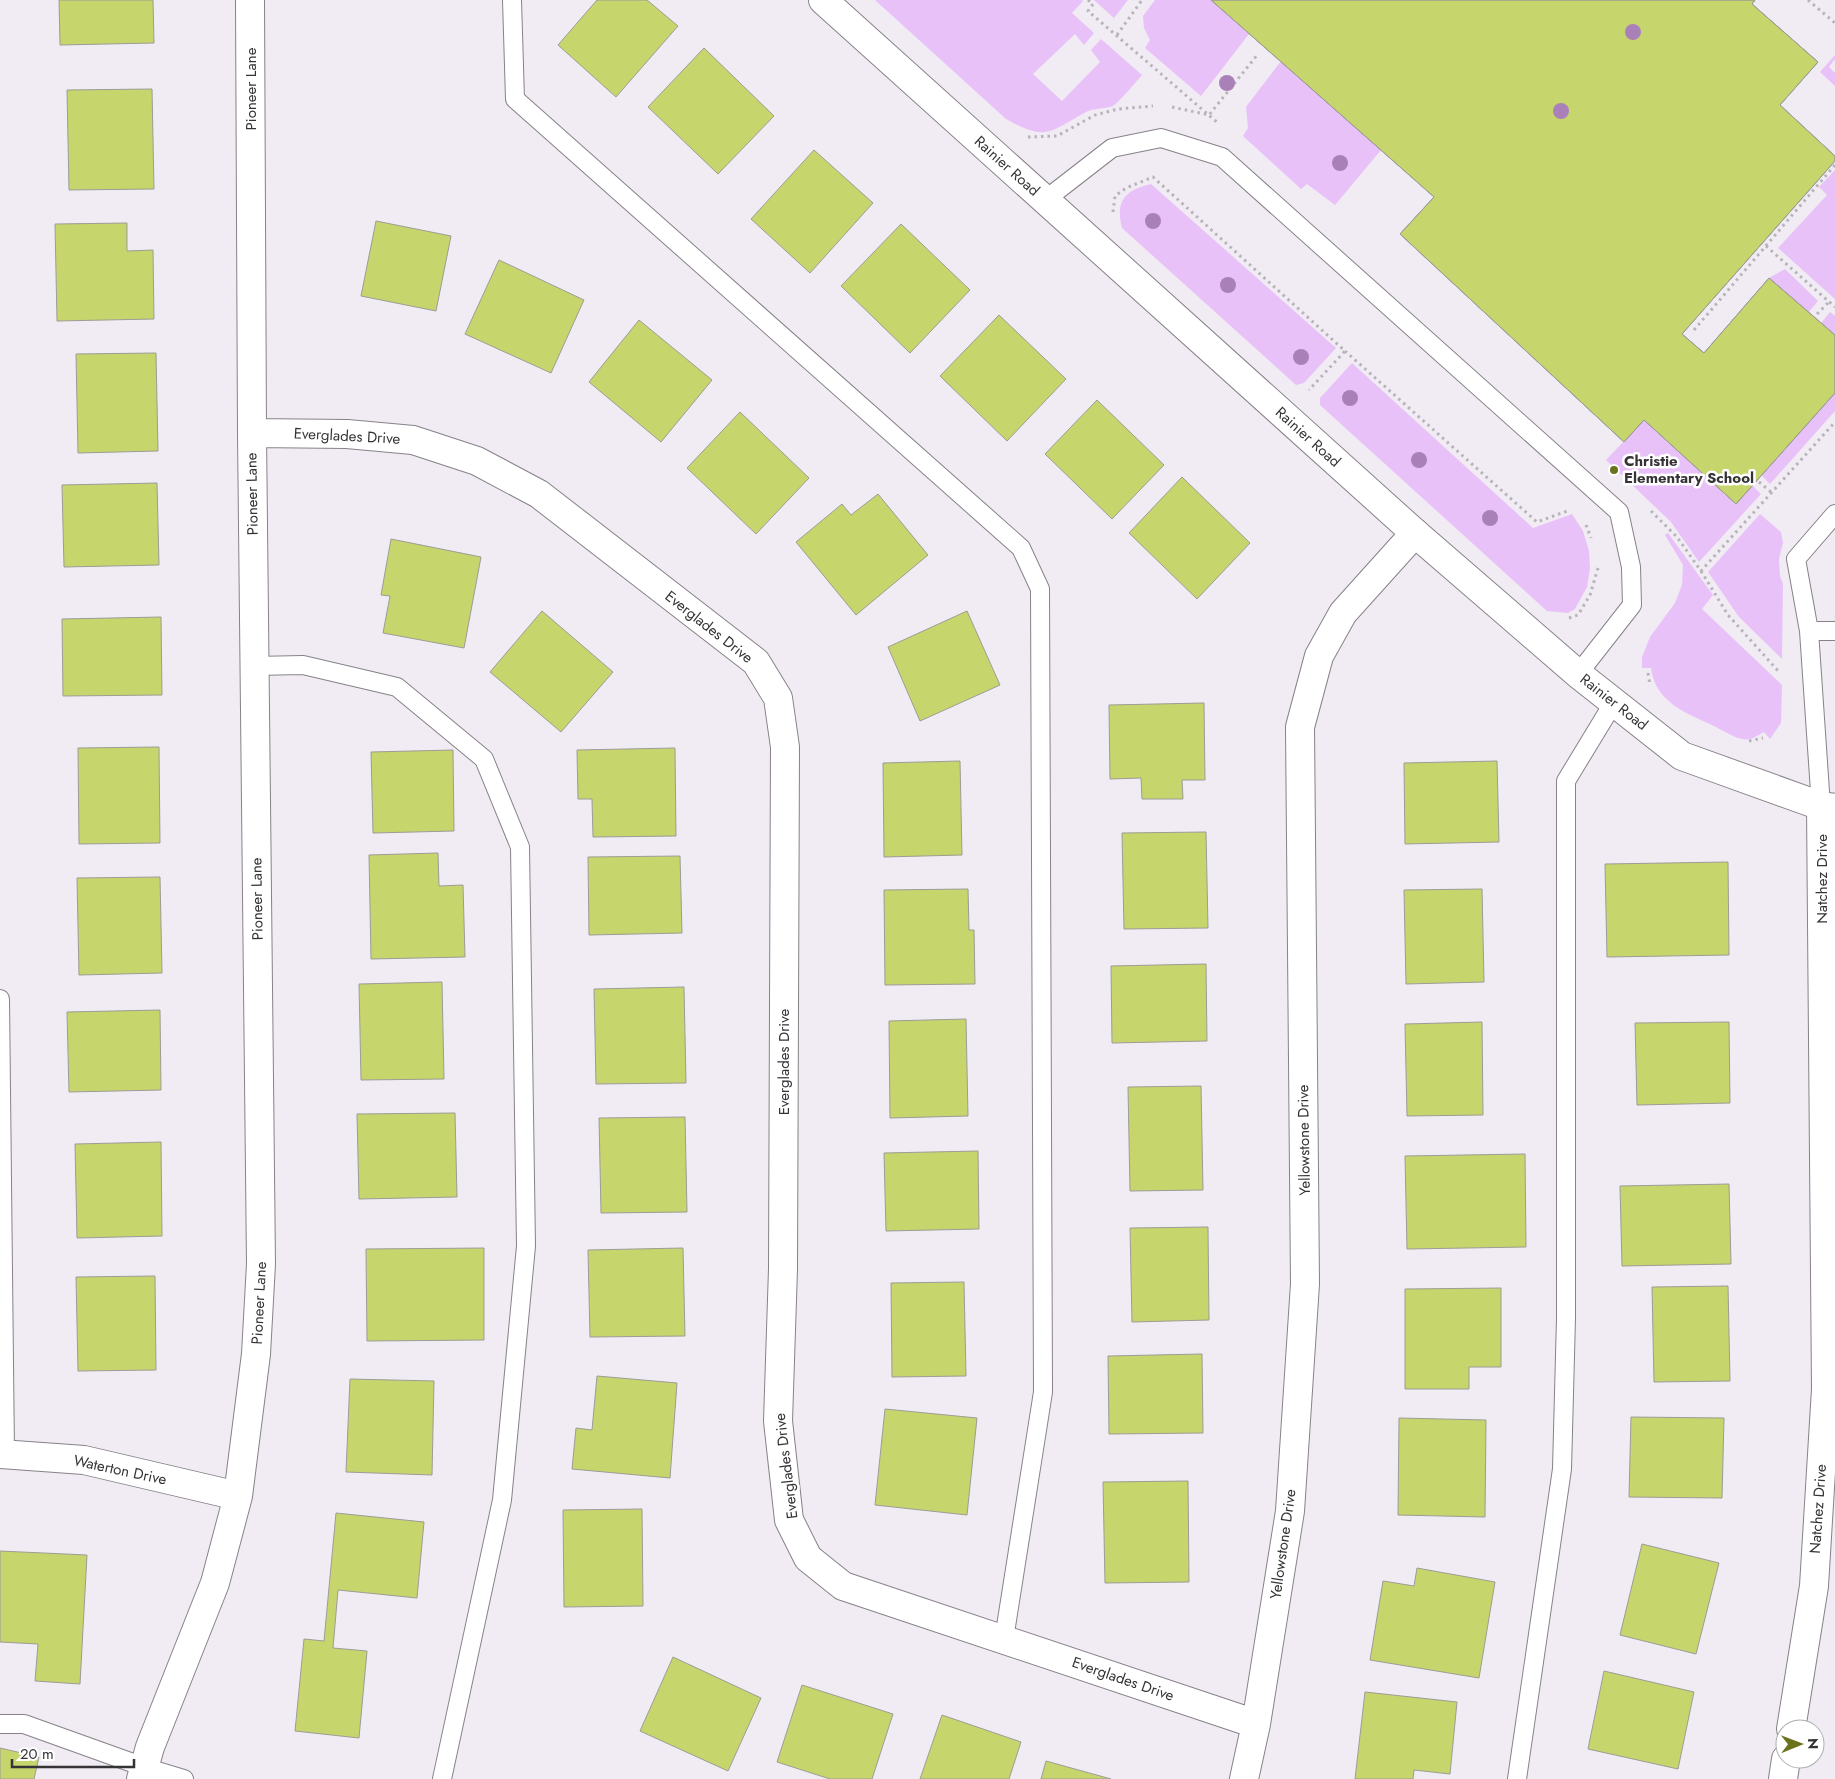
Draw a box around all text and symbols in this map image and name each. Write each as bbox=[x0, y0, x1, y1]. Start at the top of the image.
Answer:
street label: Pioneer Lane bbox=[240, 47, 262, 130]
street label: Rainier Road bbox=[970, 131, 1044, 201]
street label: Rainier Road bbox=[1271, 402, 1345, 472]
street label: Everglades Drive bbox=[293, 422, 401, 450]
place label: Christie Elementary School bbox=[1624, 450, 1754, 489]
street label: Pioneer Lane bbox=[240, 452, 264, 536]
marker: Christie Elementary School bbox=[1608, 464, 1620, 476]
street label: Everglades Drive bbox=[660, 585, 758, 669]
street label: Rainier Road bbox=[1575, 668, 1653, 736]
street label: Natchez Drive bbox=[1811, 834, 1833, 924]
street label: Pioneer Lane bbox=[245, 857, 269, 941]
street label: Everglades Drive bbox=[773, 1008, 795, 1115]
street label: Yellowstone Drive bbox=[1292, 1084, 1316, 1196]
street label: Pioneer Lane bbox=[246, 1261, 272, 1345]
street label: Everglades Drive bbox=[769, 1411, 803, 1520]
street label: Waterton Drive bbox=[71, 1449, 169, 1491]
street label: Natchez Drive bbox=[1804, 1463, 1832, 1555]
street label: Yellowstone Drive bbox=[1264, 1487, 1302, 1600]
street label: Everglades Drive bbox=[1069, 1651, 1177, 1707]
north arrow bbox=[1775, 1719, 1825, 1769]
scale bar bbox=[12, 1736, 135, 1768]
text: N bbox=[1803, 1738, 1823, 1750]
text: 20 m bbox=[20, 1743, 54, 1765]

